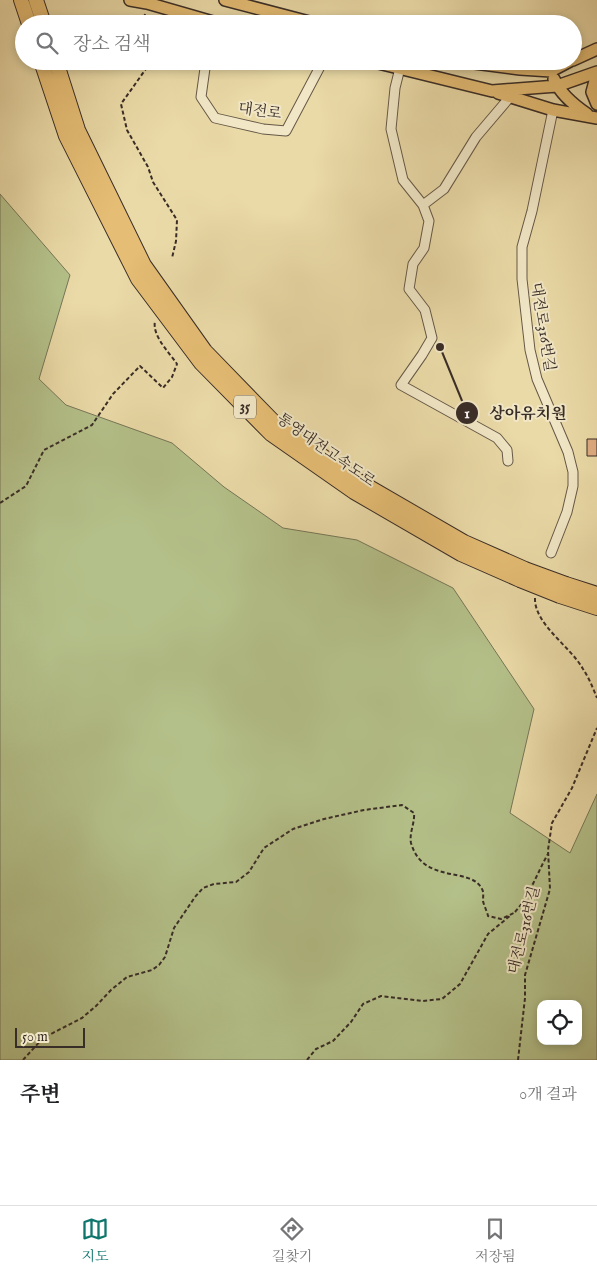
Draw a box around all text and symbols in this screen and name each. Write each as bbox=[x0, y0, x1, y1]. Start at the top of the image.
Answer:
search box bbox=[15, 15, 582, 70]
icon: search bbox=[33, 29, 61, 57]
text: 장소 검색 bbox=[73, 33, 151, 57]
street label: 대전로 bbox=[237, 99, 283, 124]
street label: 대전로316번길 bbox=[527, 281, 559, 373]
road number: 35 bbox=[234, 396, 256, 418]
callout: 상아유치원 bbox=[455, 398, 577, 429]
text: 1 bbox=[464, 404, 470, 423]
text: 상아유치원 bbox=[489, 404, 567, 425]
street label: 통영대전고속도로 bbox=[273, 409, 379, 491]
street label: 대전로316번길 bbox=[504, 884, 544, 976]
map controls bbox=[537, 1000, 582, 1045]
button: locate bbox=[537, 1000, 582, 1045]
scale bar bbox=[15, 1025, 85, 1048]
text: 50 m bbox=[22, 1028, 48, 1046]
text: 주변 bbox=[20, 1082, 61, 1109]
text: 0개 결과 bbox=[519, 1085, 577, 1105]
tab: 지도 bbox=[81, 1215, 109, 1266]
tab: 길찾기 bbox=[272, 1215, 312, 1266]
tab: 저장됨 bbox=[475, 1215, 516, 1266]

